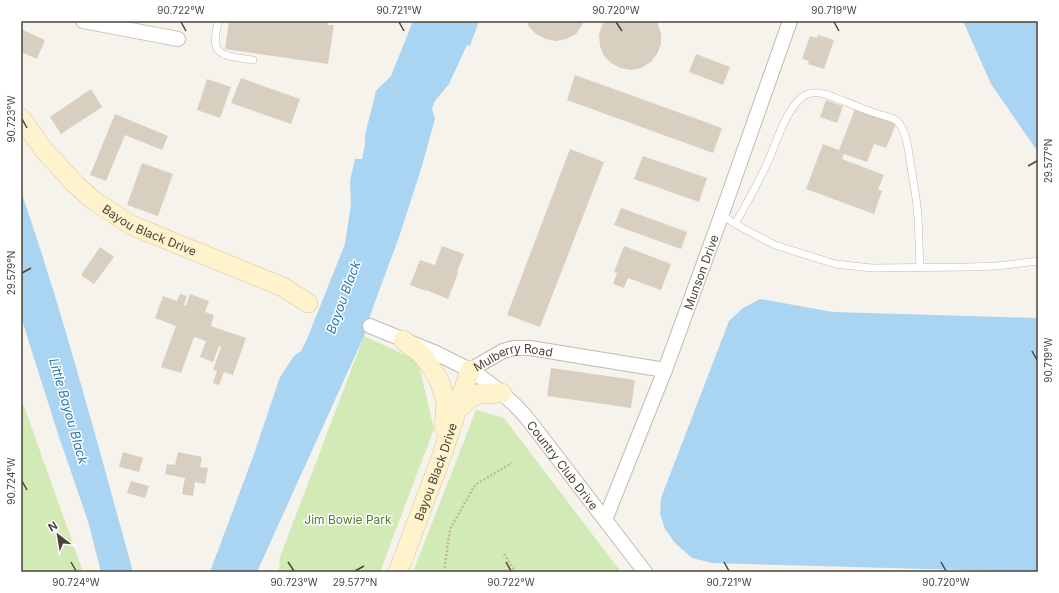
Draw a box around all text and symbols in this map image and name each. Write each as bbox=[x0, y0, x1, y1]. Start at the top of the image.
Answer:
text: 90.722°W bbox=[157, 4, 205, 16]
text: 90.721°W bbox=[376, 4, 422, 16]
text: 90.720°W bbox=[592, 4, 640, 16]
text: 90.719°W bbox=[811, 4, 857, 16]
text: 90.723°W bbox=[5, 95, 17, 143]
text: 29.577°N bbox=[1042, 139, 1054, 183]
street label: Bayou Black Drive bbox=[100, 201, 199, 259]
street label: Munson Drive bbox=[680, 232, 721, 312]
text: 29.579°N bbox=[5, 251, 17, 295]
water label: Bayou Black bbox=[322, 257, 364, 336]
text: 90.719°W bbox=[1042, 337, 1054, 383]
street label: Mulberry Road bbox=[470, 341, 554, 374]
water label: Little Bayou Black bbox=[46, 356, 92, 467]
street label: Country Club Drive bbox=[524, 417, 602, 513]
street label: Bayou Black Drive bbox=[411, 421, 460, 523]
text: 90.724°W bbox=[5, 457, 17, 505]
park label: Jim Bowie Park bbox=[304, 512, 392, 527]
north arrow bbox=[38, 515, 78, 555]
text: N bbox=[46, 518, 60, 535]
text: 90.724°W bbox=[52, 576, 100, 588]
text: 90.723°W bbox=[270, 576, 318, 588]
text: 29.577°N bbox=[333, 576, 377, 588]
text: 90.722°W bbox=[487, 576, 535, 588]
text: 90.721°W bbox=[706, 576, 752, 588]
text: 90.720°W bbox=[922, 576, 970, 588]

